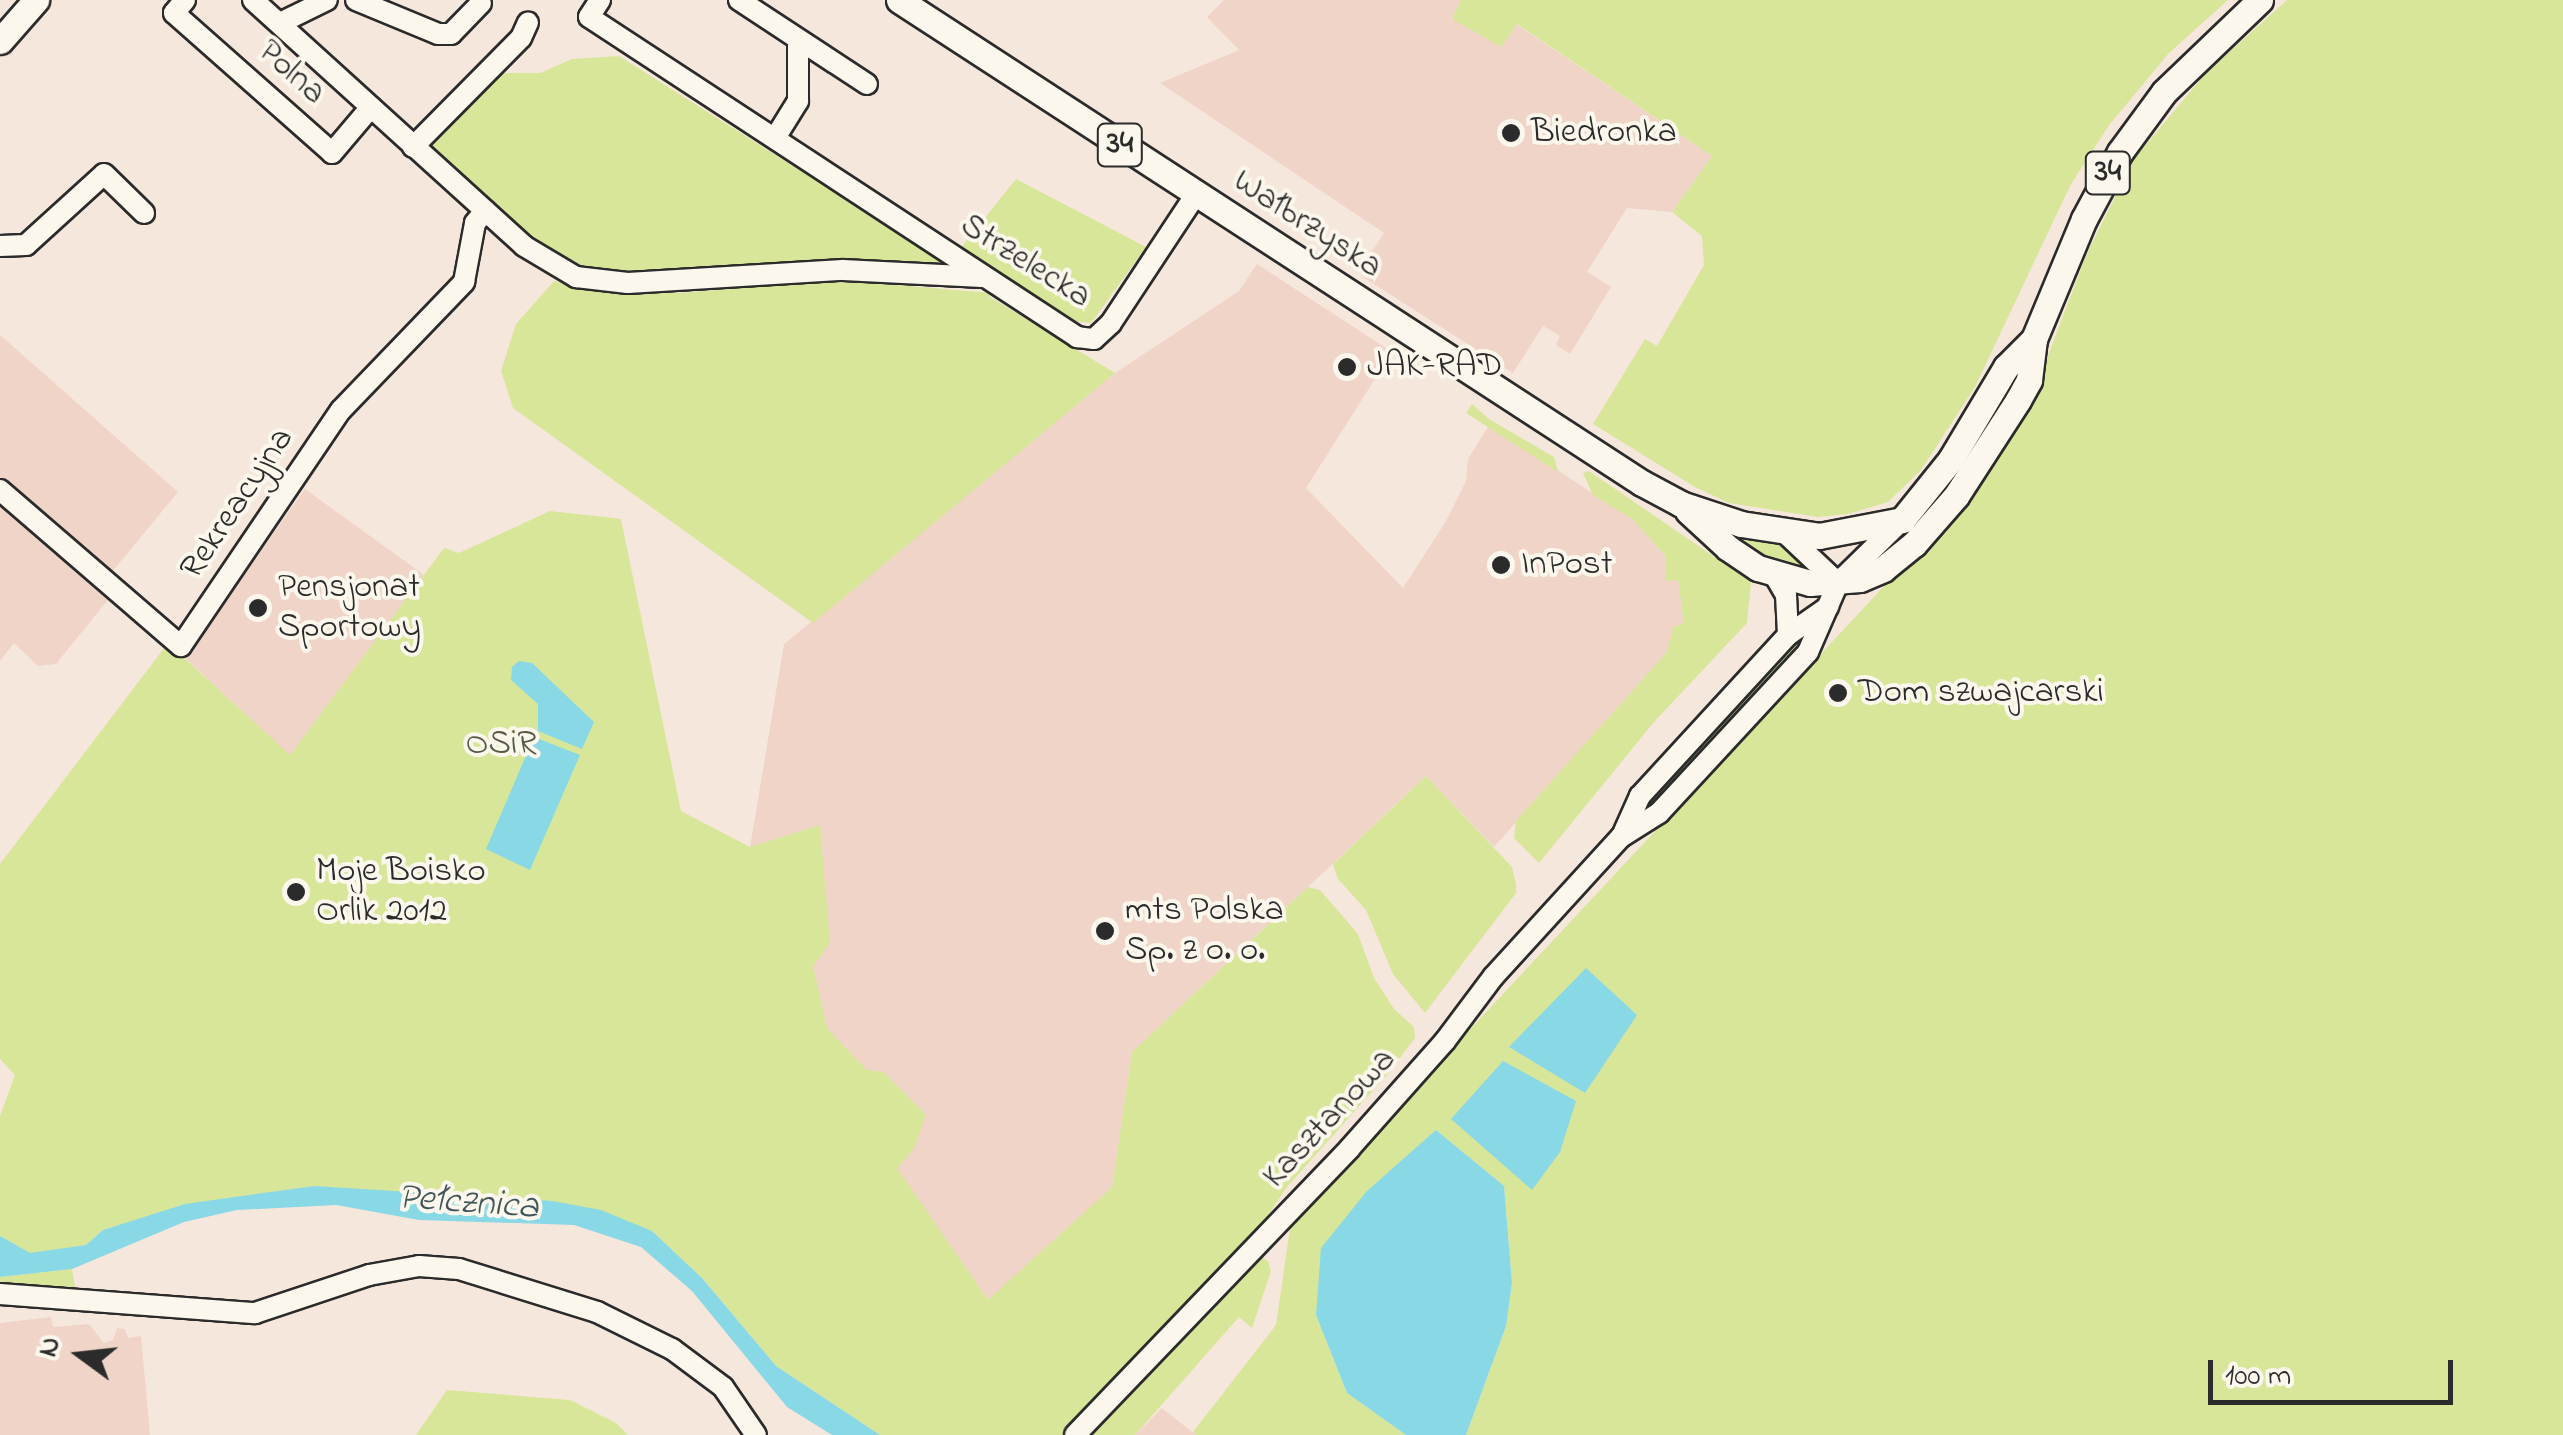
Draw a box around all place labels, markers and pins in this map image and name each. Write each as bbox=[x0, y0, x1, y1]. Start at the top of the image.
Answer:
place label: Biedronka bbox=[1531, 112, 1677, 154]
marker: Biedronka bbox=[1500, 122, 1522, 144]
place label: JAK-RAD bbox=[1367, 346, 1502, 388]
marker: JAK-RAD bbox=[1336, 356, 1358, 378]
place label: InPost bbox=[1521, 544, 1612, 586]
marker: InPost bbox=[1490, 554, 1512, 576]
place label: Pensjonat Sportowy bbox=[278, 567, 421, 649]
marker: Pensjonat Sportowy bbox=[247, 597, 269, 619]
place label: Dom szwajcarski bbox=[1858, 672, 2104, 714]
marker: Dom szwajcarski bbox=[1827, 682, 1849, 704]
place label: Moje Boisko Orlik 2012 bbox=[316, 851, 486, 933]
marker: Moje Boisko Orlik 2012 bbox=[285, 881, 307, 903]
place label: mts Polska Sp. z o. o. bbox=[1125, 890, 1284, 972]
marker: mts Polska Sp. z o. o. bbox=[1094, 920, 1116, 942]

